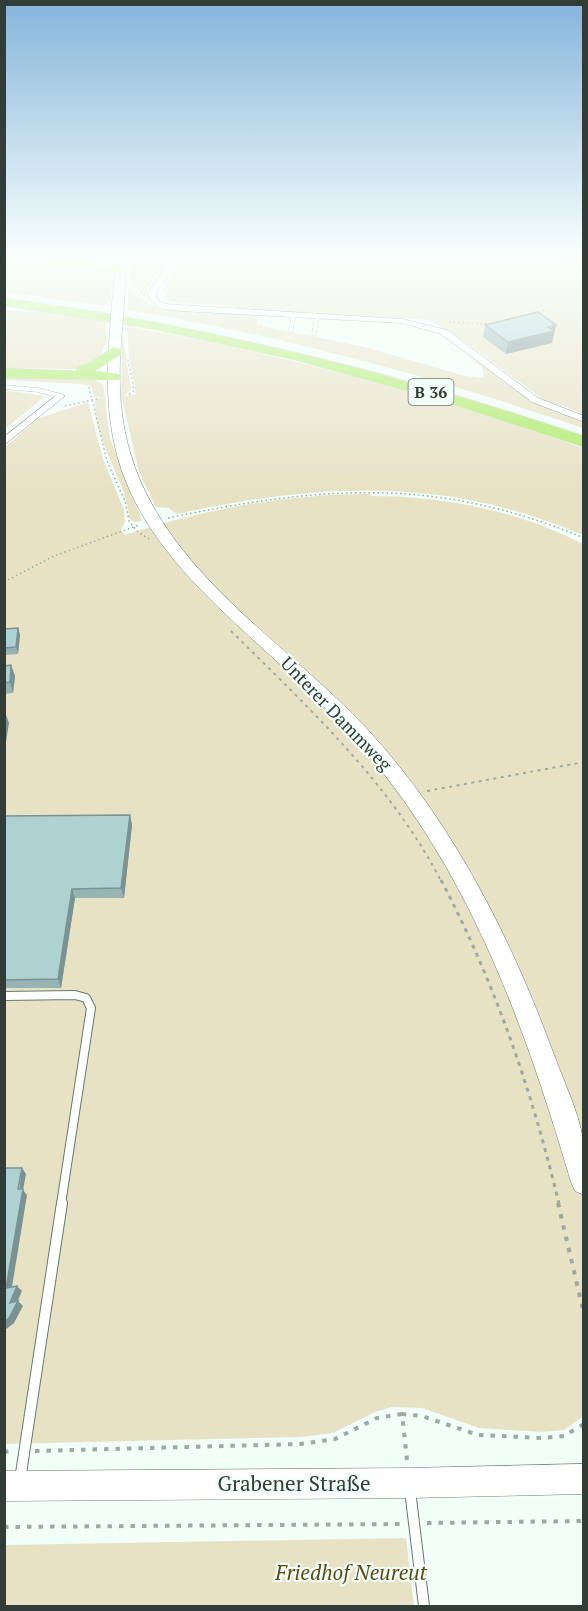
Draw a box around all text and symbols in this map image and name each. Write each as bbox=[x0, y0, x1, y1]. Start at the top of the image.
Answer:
road number: B 36 bbox=[408, 379, 454, 405]
street label: Unterer Dammweg bbox=[276, 651, 398, 776]
street label: Grabener Straße bbox=[217, 1469, 371, 1497]
park label: Friedhof Neureut bbox=[274, 1558, 428, 1586]

